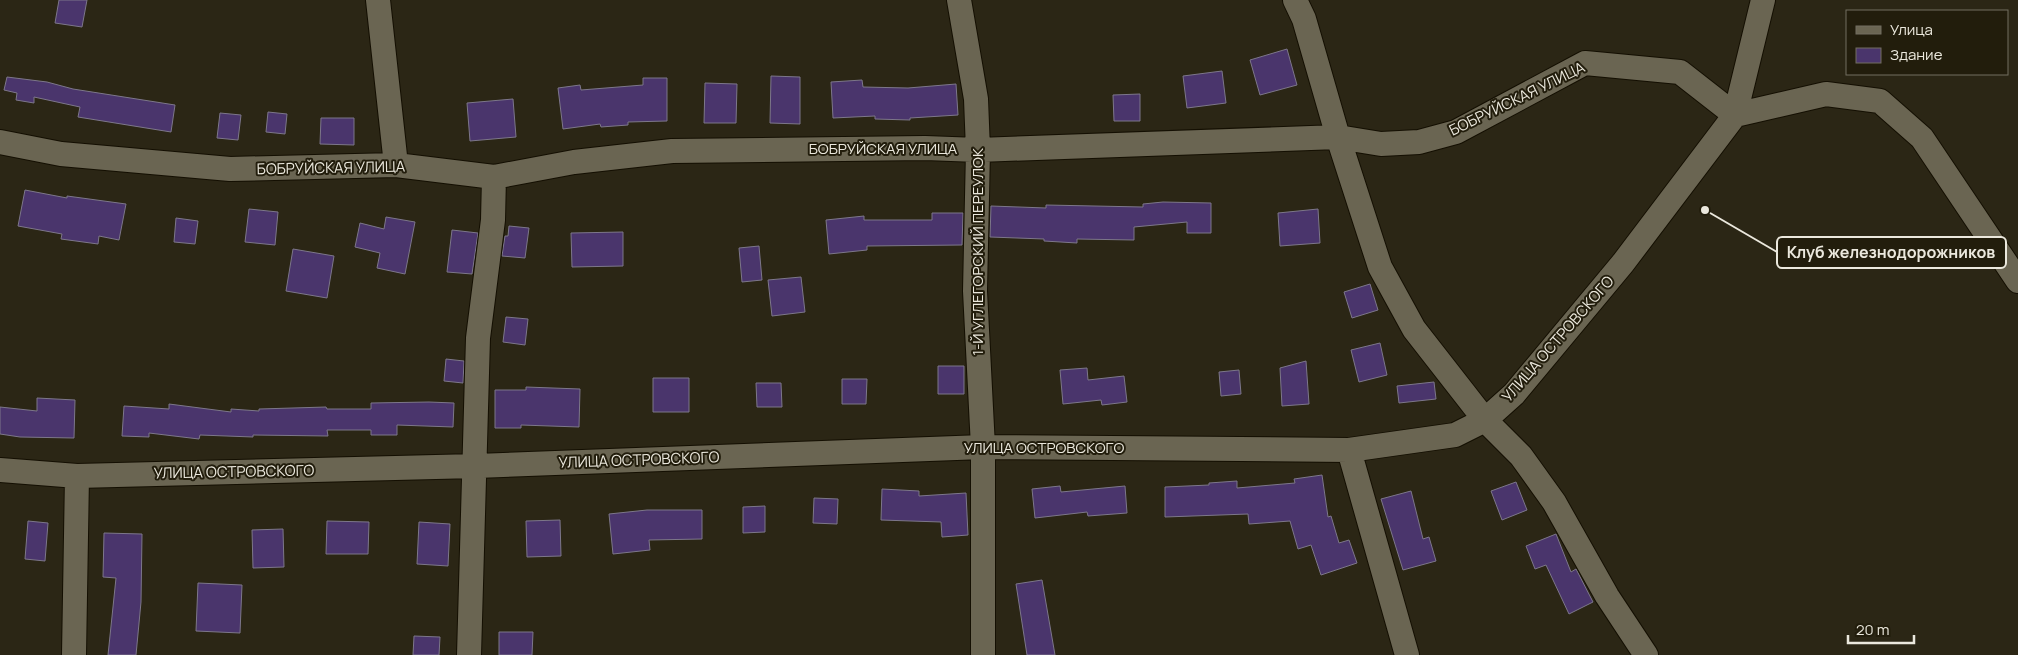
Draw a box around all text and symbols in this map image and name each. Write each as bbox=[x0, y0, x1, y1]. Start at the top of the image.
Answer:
legend bbox=[1846, 10, 2008, 75]
text: Улица bbox=[1890, 19, 1933, 40]
text: Здание bbox=[1890, 44, 1943, 65]
street label: БОБРУЙСКАЯ УЛИЦА bbox=[1445, 56, 1589, 141]
street label: БОБРУЙСКАЯ УЛИЦА bbox=[809, 138, 958, 159]
street label: 1-Й УГЛЕГОРСКИЙ ПЕРЕУЛОК bbox=[967, 148, 988, 356]
street label: БОБРУЙСКАЯ УЛИЦА bbox=[257, 156, 406, 179]
callout: Клуб железнодорожников bbox=[1777, 237, 2006, 268]
text: Клуб железнодорожников bbox=[1787, 241, 1995, 263]
street label: УЛИЦА ОСТРОВСКОГО bbox=[1497, 271, 1618, 406]
street label: УЛИЦА ОСТРОВСКОГО bbox=[964, 437, 1125, 458]
street label: УЛИЦА ОСТРОВСКОГО bbox=[558, 446, 720, 473]
street label: УЛИЦА ОСТРОВСКОГО bbox=[153, 460, 315, 483]
scale bar bbox=[1848, 612, 1914, 644]
text: 20 m bbox=[1856, 619, 1889, 640]

